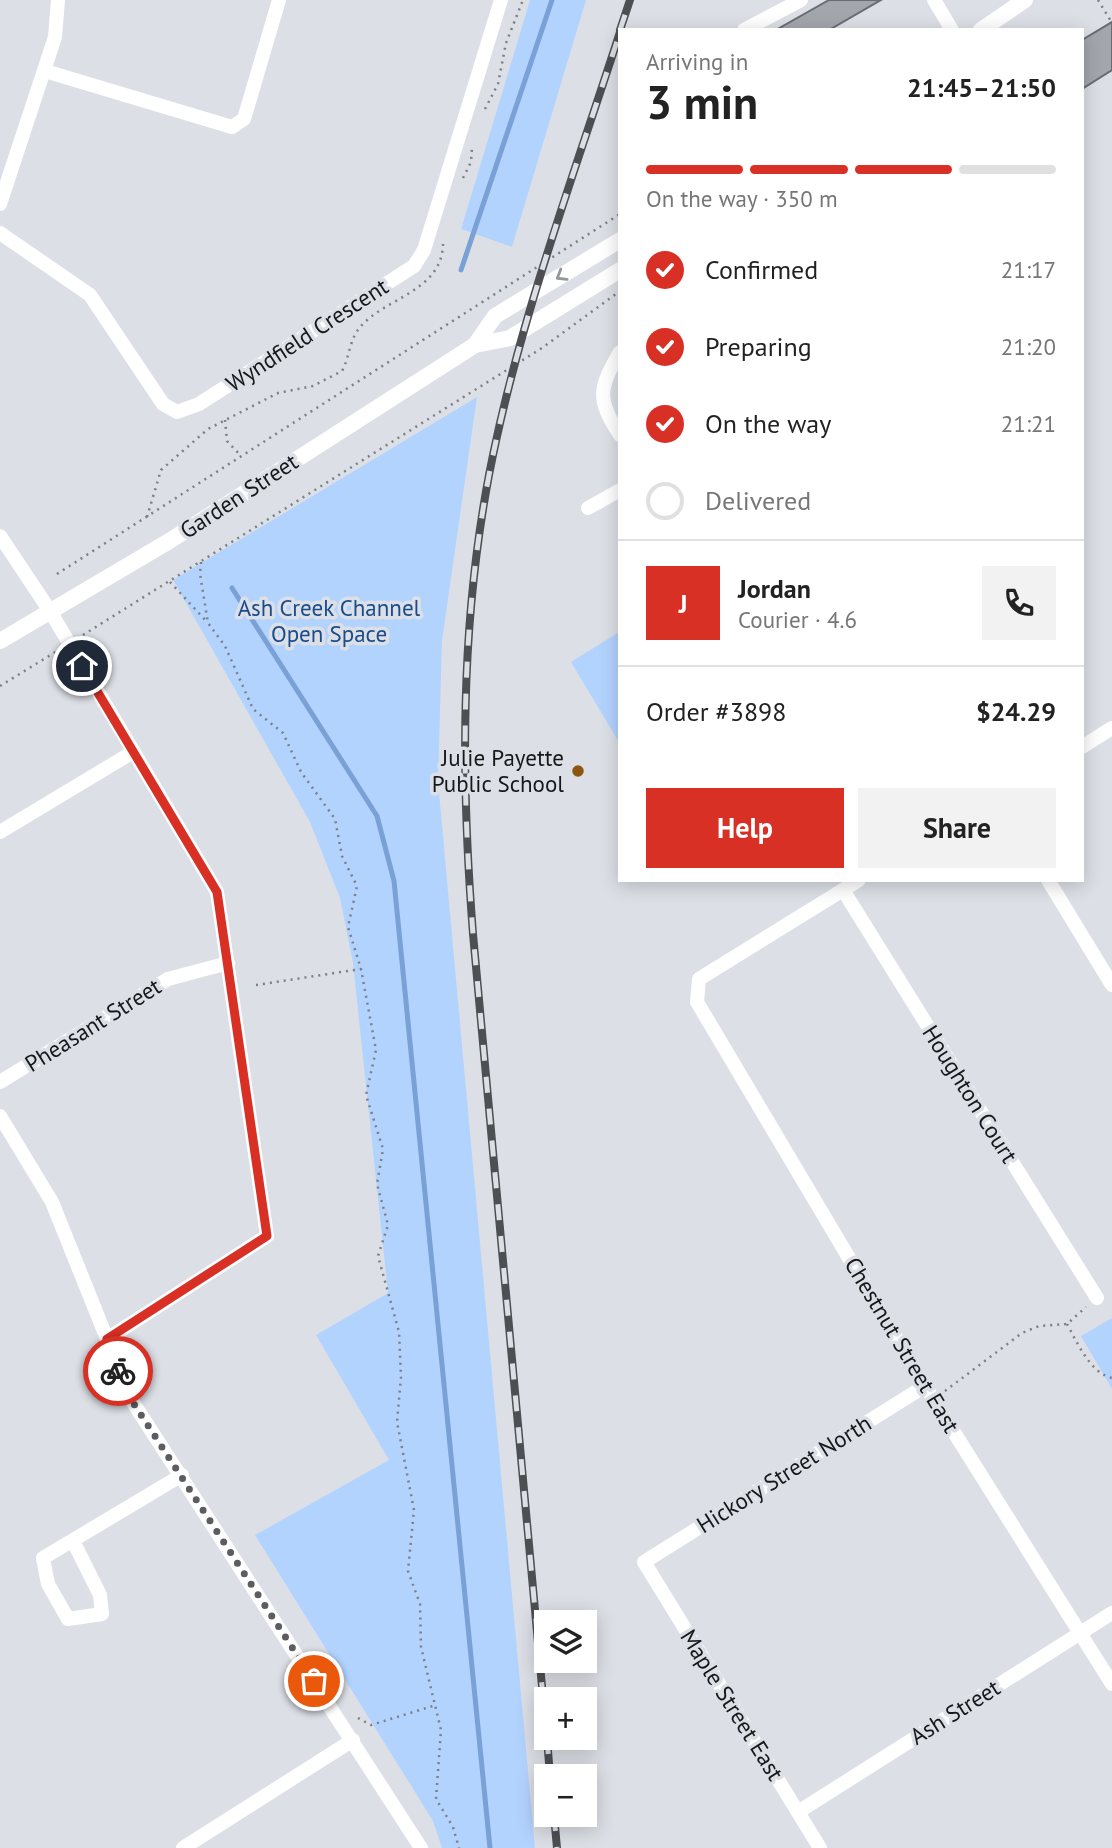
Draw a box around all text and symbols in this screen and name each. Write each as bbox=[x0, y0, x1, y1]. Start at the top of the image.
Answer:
text: Arriving in bbox=[646, 47, 748, 76]
text: 21:45–21:50 bbox=[907, 71, 1056, 104]
text: 3 min bbox=[646, 72, 758, 132]
text: On the way · 350 m bbox=[646, 184, 838, 213]
icon: check bbox=[646, 251, 684, 289]
text: Confirmed bbox=[705, 253, 818, 286]
text: 21:17 bbox=[1001, 255, 1056, 284]
one-way arrow bbox=[556, 267, 569, 280]
street label: Wyndfield Crescent bbox=[220, 271, 393, 398]
icon: check bbox=[646, 328, 684, 366]
text: Preparing bbox=[705, 330, 812, 363]
text: 21:20 bbox=[1001, 332, 1056, 361]
icon: check bbox=[646, 405, 684, 443]
text: On the way bbox=[705, 407, 831, 440]
text: 21:21 bbox=[1001, 409, 1056, 438]
street label: Garden Street bbox=[174, 447, 303, 544]
text: Delivered bbox=[705, 484, 811, 517]
button: phone bbox=[982, 566, 1056, 640]
text: Jordan bbox=[738, 572, 811, 605]
text: J bbox=[679, 587, 687, 620]
park label: Ash Creek Channel Open Space bbox=[238, 593, 421, 648]
text: Courier · 4.6 bbox=[738, 605, 857, 634]
pin bbox=[52, 636, 112, 696]
icon: home bbox=[63, 647, 101, 685]
text: Order #3898 bbox=[646, 695, 786, 728]
text: $24.29 bbox=[976, 695, 1056, 728]
place label: Julie Payette Public School bbox=[432, 743, 564, 798]
marker: Julie Payette Public School bbox=[570, 763, 586, 779]
button: Help bbox=[646, 788, 844, 868]
button: Share bbox=[858, 788, 1056, 868]
street label: Pheasant Street bbox=[19, 971, 166, 1078]
street label: Houghton Court bbox=[917, 1019, 1024, 1168]
street label: Chestnut Street East bbox=[839, 1252, 966, 1438]
courier bbox=[83, 1336, 153, 1406]
icon: bike bbox=[99, 1352, 137, 1390]
street label: Hickory Street North bbox=[691, 1408, 876, 1539]
map controls bbox=[534, 1610, 597, 1827]
button: layers bbox=[534, 1610, 597, 1673]
street label: Maple Street East bbox=[674, 1624, 791, 1786]
pin bbox=[284, 1651, 344, 1711]
icon: bag bbox=[295, 1662, 333, 1700]
street label: Ash Street bbox=[904, 1673, 1005, 1751]
button: + bbox=[534, 1687, 597, 1750]
button: − bbox=[534, 1764, 597, 1827]

